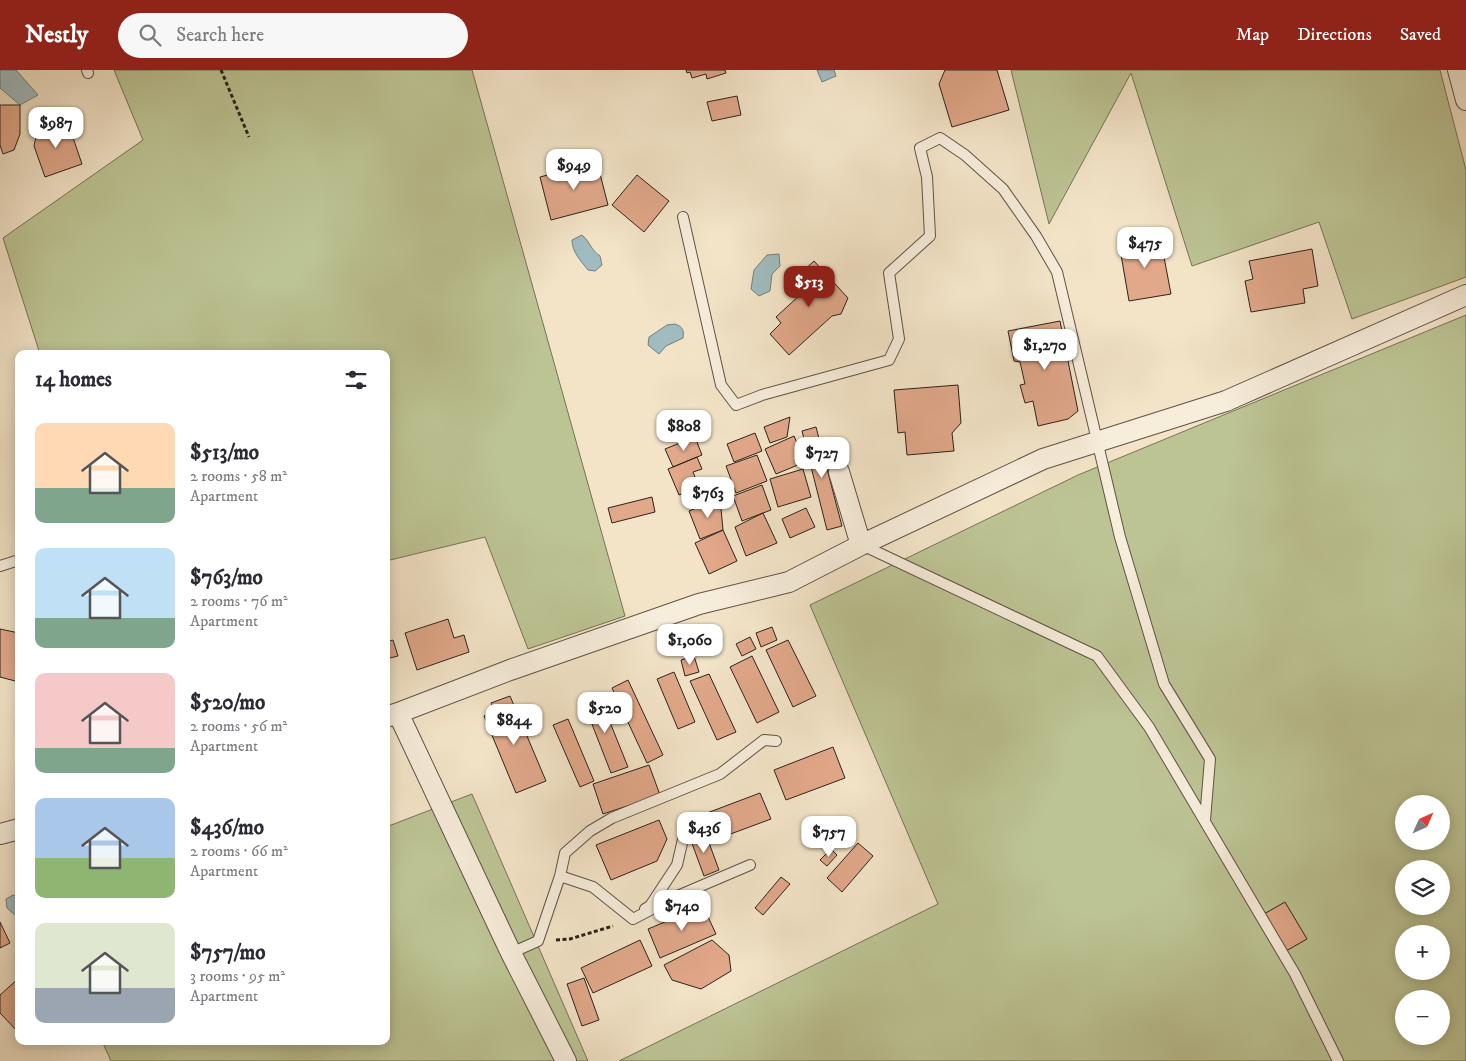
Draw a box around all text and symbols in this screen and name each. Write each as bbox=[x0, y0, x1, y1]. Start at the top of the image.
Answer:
search box bbox=[118, 13, 468, 58]
text: Nestly bbox=[25, 20, 88, 50]
icon: search bbox=[136, 21, 164, 49]
text: Search here bbox=[176, 24, 264, 47]
text: Map bbox=[1236, 24, 1269, 46]
text: Directions bbox=[1297, 24, 1372, 46]
text: Saved bbox=[1400, 24, 1441, 46]
pin: $987 bbox=[26, 106, 86, 149]
text: $987 bbox=[39, 113, 73, 133]
pin: $949 bbox=[544, 148, 604, 191]
text: $949 bbox=[557, 155, 591, 175]
pin: $475 bbox=[1115, 226, 1175, 269]
text: $475 bbox=[1128, 233, 1162, 253]
pin: $513 bbox=[779, 266, 839, 308]
text: $513 bbox=[795, 272, 823, 292]
pin: $1,270 bbox=[1004, 328, 1086, 371]
text: $1,270 bbox=[1023, 335, 1067, 355]
icon: filters bbox=[342, 366, 370, 394]
text: 14 homes bbox=[35, 367, 112, 393]
pin: $808 bbox=[654, 410, 714, 452]
text: $808 bbox=[667, 416, 701, 436]
pin: $727 bbox=[792, 436, 852, 479]
text: $513/mo bbox=[190, 440, 259, 466]
icon: home bbox=[75, 443, 135, 503]
text: $727 bbox=[805, 443, 839, 463]
text: 2 rooms · 58 m² bbox=[190, 466, 287, 486]
pin: $763 bbox=[678, 476, 738, 519]
text: $763 bbox=[692, 483, 724, 503]
text: Apartment bbox=[190, 486, 258, 506]
text: $763/mo bbox=[190, 565, 263, 591]
icon: home bbox=[75, 568, 135, 628]
text: 2 rooms · 76 m² bbox=[190, 591, 288, 611]
text: Apartment bbox=[190, 611, 258, 631]
pin: $1,060 bbox=[649, 624, 731, 666]
text: $1,060 bbox=[668, 630, 712, 650]
text: $520/mo bbox=[190, 690, 265, 716]
pin: $520 bbox=[575, 692, 635, 734]
icon: home bbox=[75, 693, 135, 753]
text: $520 bbox=[588, 698, 622, 718]
pin: $844 bbox=[484, 704, 544, 746]
text: $844 bbox=[496, 710, 532, 730]
text: 2 rooms · 56 m² bbox=[190, 716, 287, 736]
text: Apartment bbox=[190, 736, 258, 756]
north arrow bbox=[1395, 795, 1450, 850]
map controls bbox=[1395, 795, 1450, 1045]
pin: $436 bbox=[674, 812, 734, 854]
text: $436/mo bbox=[190, 815, 264, 841]
pin: $757 bbox=[799, 816, 859, 858]
icon: home bbox=[75, 818, 135, 878]
text: $436 bbox=[688, 818, 720, 838]
text: $757 bbox=[812, 822, 846, 842]
text: 2 rooms · 66 m² bbox=[190, 841, 288, 861]
button: layers bbox=[1395, 860, 1450, 915]
text: Apartment bbox=[190, 861, 258, 881]
pin: $740 bbox=[652, 890, 712, 932]
text: $740 bbox=[665, 896, 699, 916]
button: + bbox=[1395, 925, 1450, 980]
text: $757/mo bbox=[190, 940, 265, 966]
icon: home bbox=[75, 943, 135, 1003]
text: 3 rooms · 95 m² bbox=[190, 966, 285, 986]
text: Apartment bbox=[190, 986, 258, 1006]
button: − bbox=[1395, 990, 1450, 1045]

